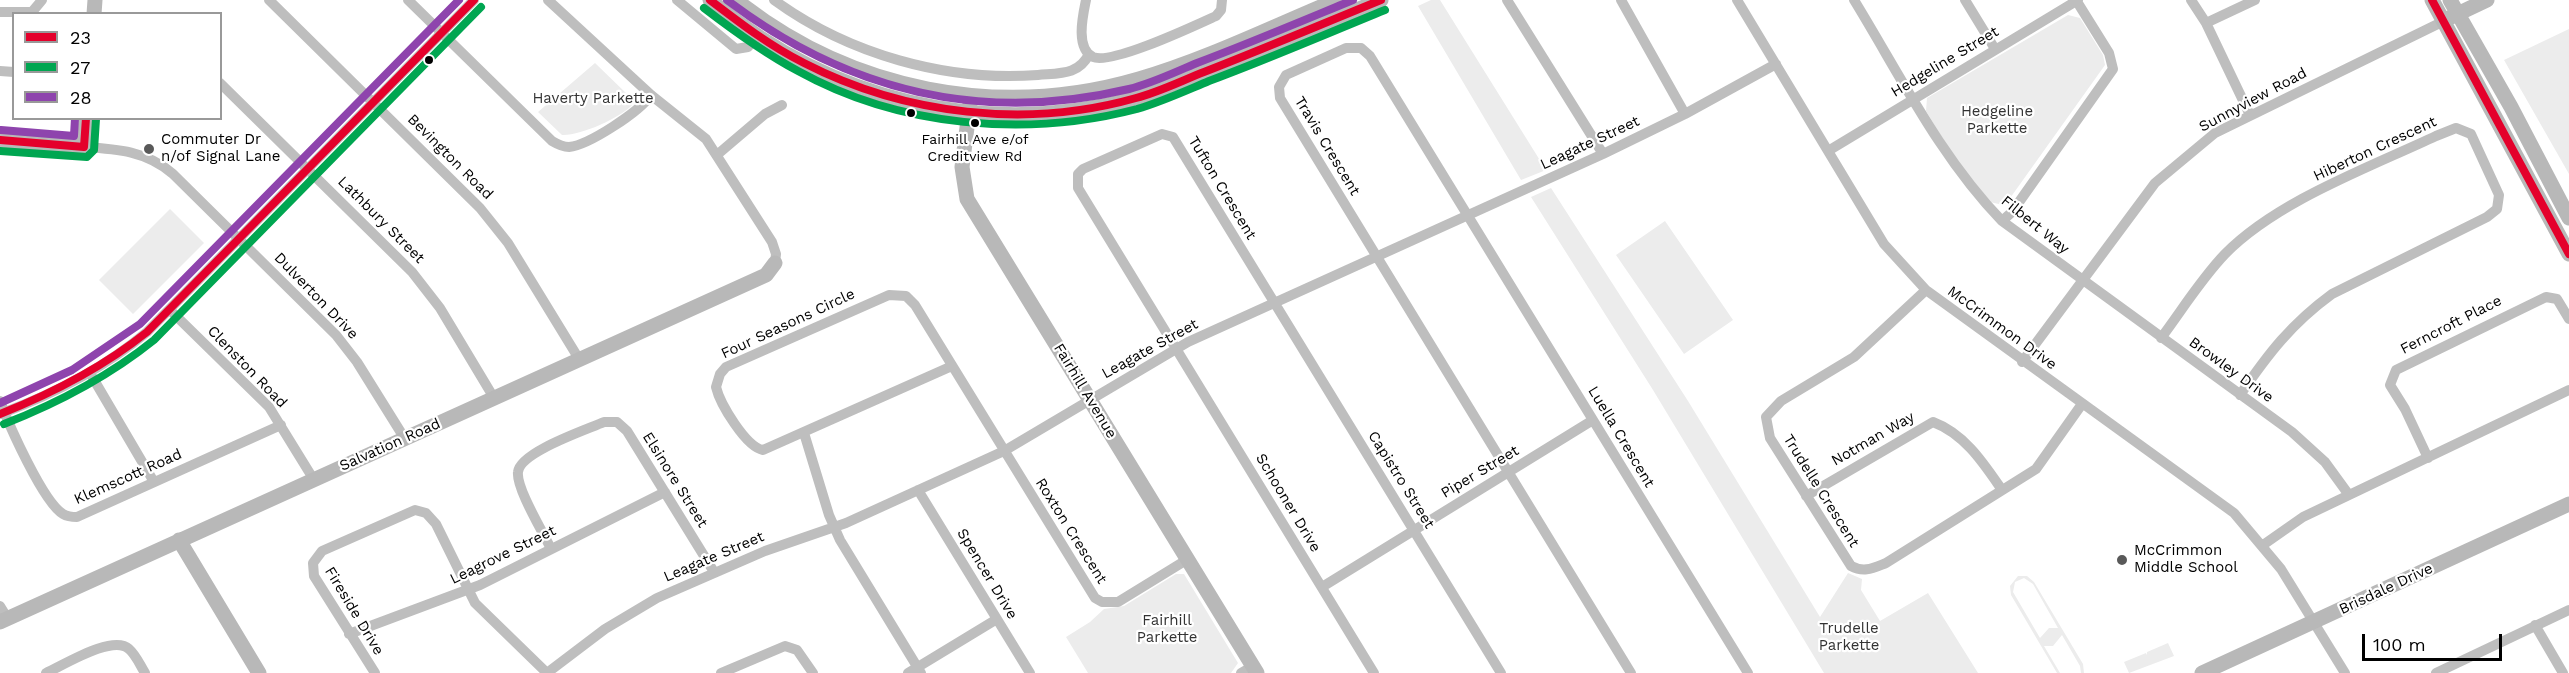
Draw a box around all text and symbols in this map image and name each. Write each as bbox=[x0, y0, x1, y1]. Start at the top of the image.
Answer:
legend bbox=[12, 12, 222, 120]
street label: Hedgeline Street bbox=[1888, 23, 2002, 101]
text: 23 bbox=[70, 27, 91, 48]
unlabelled marker bbox=[423, 54, 435, 66]
text: 27 bbox=[70, 57, 90, 78]
street label: Sunnyview Road bbox=[2196, 64, 2310, 136]
text: 28 bbox=[70, 87, 92, 108]
park label: Haverty Parkette bbox=[532, 90, 654, 108]
street label: Travis Crescent bbox=[1290, 93, 1364, 199]
park label: Hedgeline Parkette bbox=[1961, 103, 2033, 138]
unlabelled marker bbox=[905, 107, 917, 119]
street label: Bevington Road bbox=[403, 110, 497, 204]
street label: Leagate Street bbox=[1538, 112, 1642, 174]
street label: Hiberton Crescent bbox=[2311, 113, 2439, 185]
marker: Fairhill Ave e/of Creditview Rd bbox=[969, 117, 981, 129]
place label: Commuter Dr n/of Signal Lane bbox=[161, 131, 280, 166]
place label: Fairhill Ave e/of Creditview Rd bbox=[921, 132, 1029, 164]
street label: Tufton Crescent bbox=[1184, 133, 1260, 243]
marker: Commuter Dr n/of Signal Lane bbox=[142, 142, 156, 156]
street label: Lathbury Street bbox=[334, 173, 428, 267]
street label: Filbert Way bbox=[1997, 192, 2073, 258]
street label: Dulverton Drive bbox=[270, 249, 362, 343]
street label: McCrimmon Drive bbox=[1944, 282, 2060, 374]
street label: Four Seasons Circle bbox=[718, 285, 858, 363]
street label: Ferncroft Place bbox=[2397, 292, 2505, 358]
street label: Leagate Street bbox=[1099, 315, 1201, 383]
street label: Clenston Road bbox=[203, 322, 291, 412]
street label: Browley Drive bbox=[2185, 333, 2277, 407]
street label: Fairhill Avenue bbox=[1050, 340, 1120, 442]
street label: Luella Crescent bbox=[1584, 383, 1658, 491]
street label: Notman Way bbox=[1828, 408, 1918, 470]
street label: Salvation Road bbox=[337, 415, 443, 475]
street label: Capistro Street bbox=[1364, 428, 1438, 532]
street label: Elsinore Street bbox=[638, 429, 712, 531]
street label: Trudelle Crescent bbox=[1779, 431, 1863, 551]
street label: Piper Street bbox=[1438, 442, 1522, 502]
street label: Klemscott Road bbox=[71, 445, 185, 509]
street label: Schooner Drive bbox=[1252, 450, 1324, 556]
street label: Roxton Crescent bbox=[1031, 475, 1111, 587]
street label: Leagrove Street bbox=[447, 522, 559, 588]
street label: Spencer Drive bbox=[953, 525, 1021, 623]
street label: Leagate Street bbox=[661, 528, 767, 586]
place label: McCrimmon Middle School bbox=[2134, 542, 2238, 577]
marker: McCrimmon Middle School bbox=[2115, 553, 2129, 567]
street label: Brisdale Drive bbox=[2336, 559, 2436, 619]
street label: Fireside Drive bbox=[321, 563, 387, 659]
park label: Fairhill Parkette bbox=[1137, 612, 1197, 647]
park label: Trudelle Parkette bbox=[1819, 620, 1879, 655]
scale bar bbox=[2365, 622, 2504, 660]
text: 100 m bbox=[2373, 634, 2426, 655]

